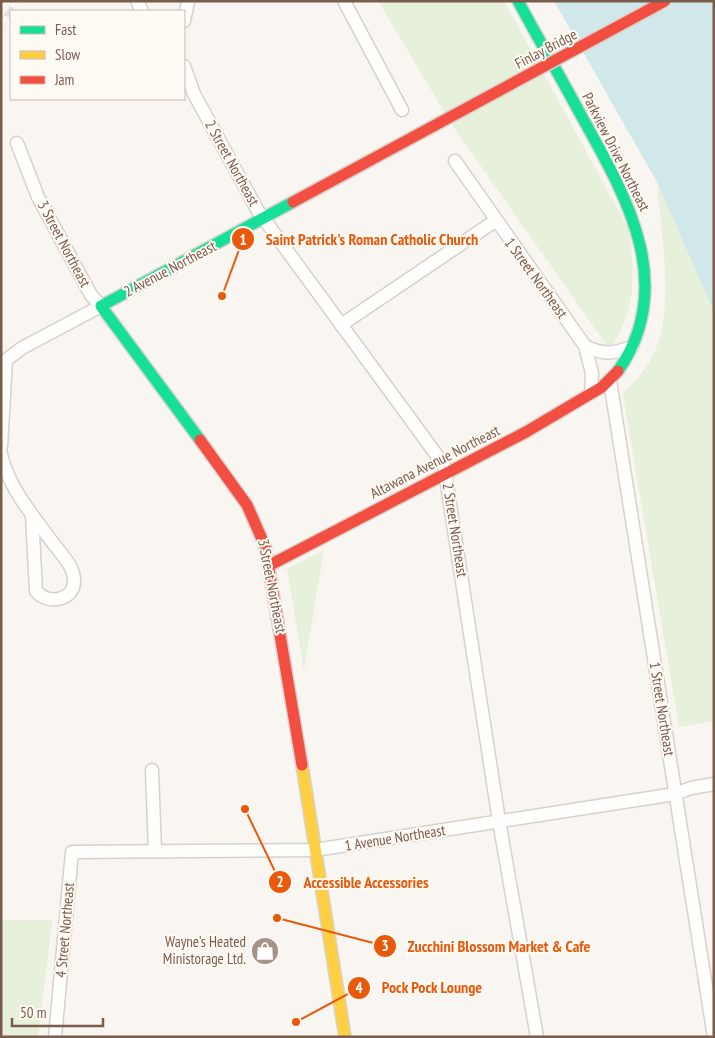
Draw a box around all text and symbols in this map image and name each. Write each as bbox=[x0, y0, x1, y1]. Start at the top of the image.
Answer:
legend bbox=[10, 10, 185, 100]
text: Fast bbox=[55, 20, 76, 39]
street label: Finlay Bridge bbox=[511, 24, 580, 73]
text: Slow bbox=[55, 45, 80, 64]
text: Jam bbox=[54, 70, 74, 89]
street label: Parkview Drive Northeast bbox=[578, 89, 655, 214]
street label: 2 Street Northeast bbox=[201, 116, 264, 209]
street label: 3 Street Northeast bbox=[34, 197, 95, 290]
callout: Saint Patrick's Roman Catholic Church bbox=[231, 224, 489, 255]
text: Saint Patrick's Roman Catholic Church bbox=[266, 229, 478, 249]
text: 1 bbox=[239, 230, 247, 249]
street label: 1 Street Northeast bbox=[501, 234, 572, 322]
street label: 2 Avenue Northeast bbox=[120, 236, 219, 301]
street label: Altawana Avenue Northeast bbox=[367, 421, 503, 503]
street label: 2 Street Northeast bbox=[439, 481, 472, 578]
street label: 3 Street Northeast bbox=[254, 537, 291, 634]
street label: 1 Street Northeast bbox=[646, 660, 679, 757]
street label: 1 Avenue Northeast bbox=[343, 820, 447, 855]
callout: Accessible Accessories bbox=[268, 867, 439, 898]
text: 2 bbox=[276, 872, 284, 891]
text: Accessible Accessories bbox=[302, 872, 429, 892]
street label: 4 Street Northeast bbox=[51, 882, 78, 978]
callout: Zucchini Blossom Market & Cafe bbox=[372, 931, 600, 962]
place label: Wayne's Heated Ministorage Ltd. bbox=[163, 932, 246, 968]
shop icon: Wayne's Heated Ministorage Ltd. bbox=[250, 936, 280, 966]
text: 3 bbox=[381, 936, 389, 955]
text: Zucchini Blossom Market & Cafe bbox=[408, 936, 591, 956]
callout: Pock Pock Lounge bbox=[347, 972, 493, 1003]
text: Pock Pock Lounge bbox=[382, 977, 482, 997]
text: 4 bbox=[355, 978, 363, 997]
scale bar bbox=[12, 996, 104, 1028]
text: 50 m bbox=[20, 1003, 46, 1022]

